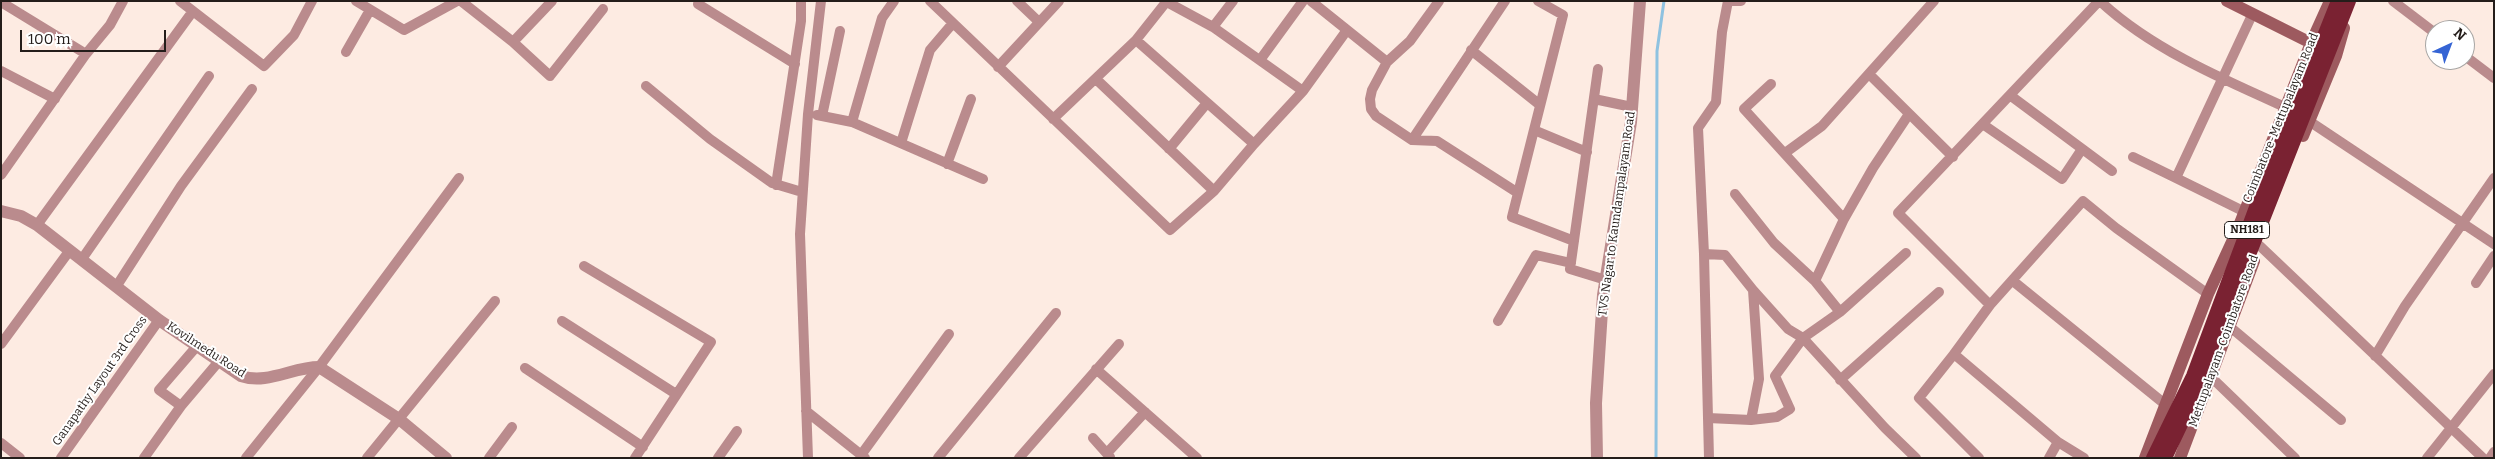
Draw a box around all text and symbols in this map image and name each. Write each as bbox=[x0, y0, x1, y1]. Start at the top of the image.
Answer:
scale bar bbox=[22, 20, 169, 52]
north arrow bbox=[2425, 20, 2475, 70]
text: N bbox=[2450, 24, 2470, 44]
text: 100 m bbox=[28, 30, 71, 48]
street label: Coimbatore-Mettupalayam Road bbox=[2240, 31, 2322, 205]
street label: TVS Nagar to Kaundampalayam Road bbox=[1595, 111, 1639, 317]
road number: NH181 bbox=[2224, 222, 2270, 238]
street label: Mettupalayam-Coimbatore Road bbox=[2186, 253, 2262, 429]
street label: Ganapathy Layout 3rd Cross bbox=[50, 313, 150, 449]
street label: Kovilmedu Road bbox=[164, 319, 248, 381]

